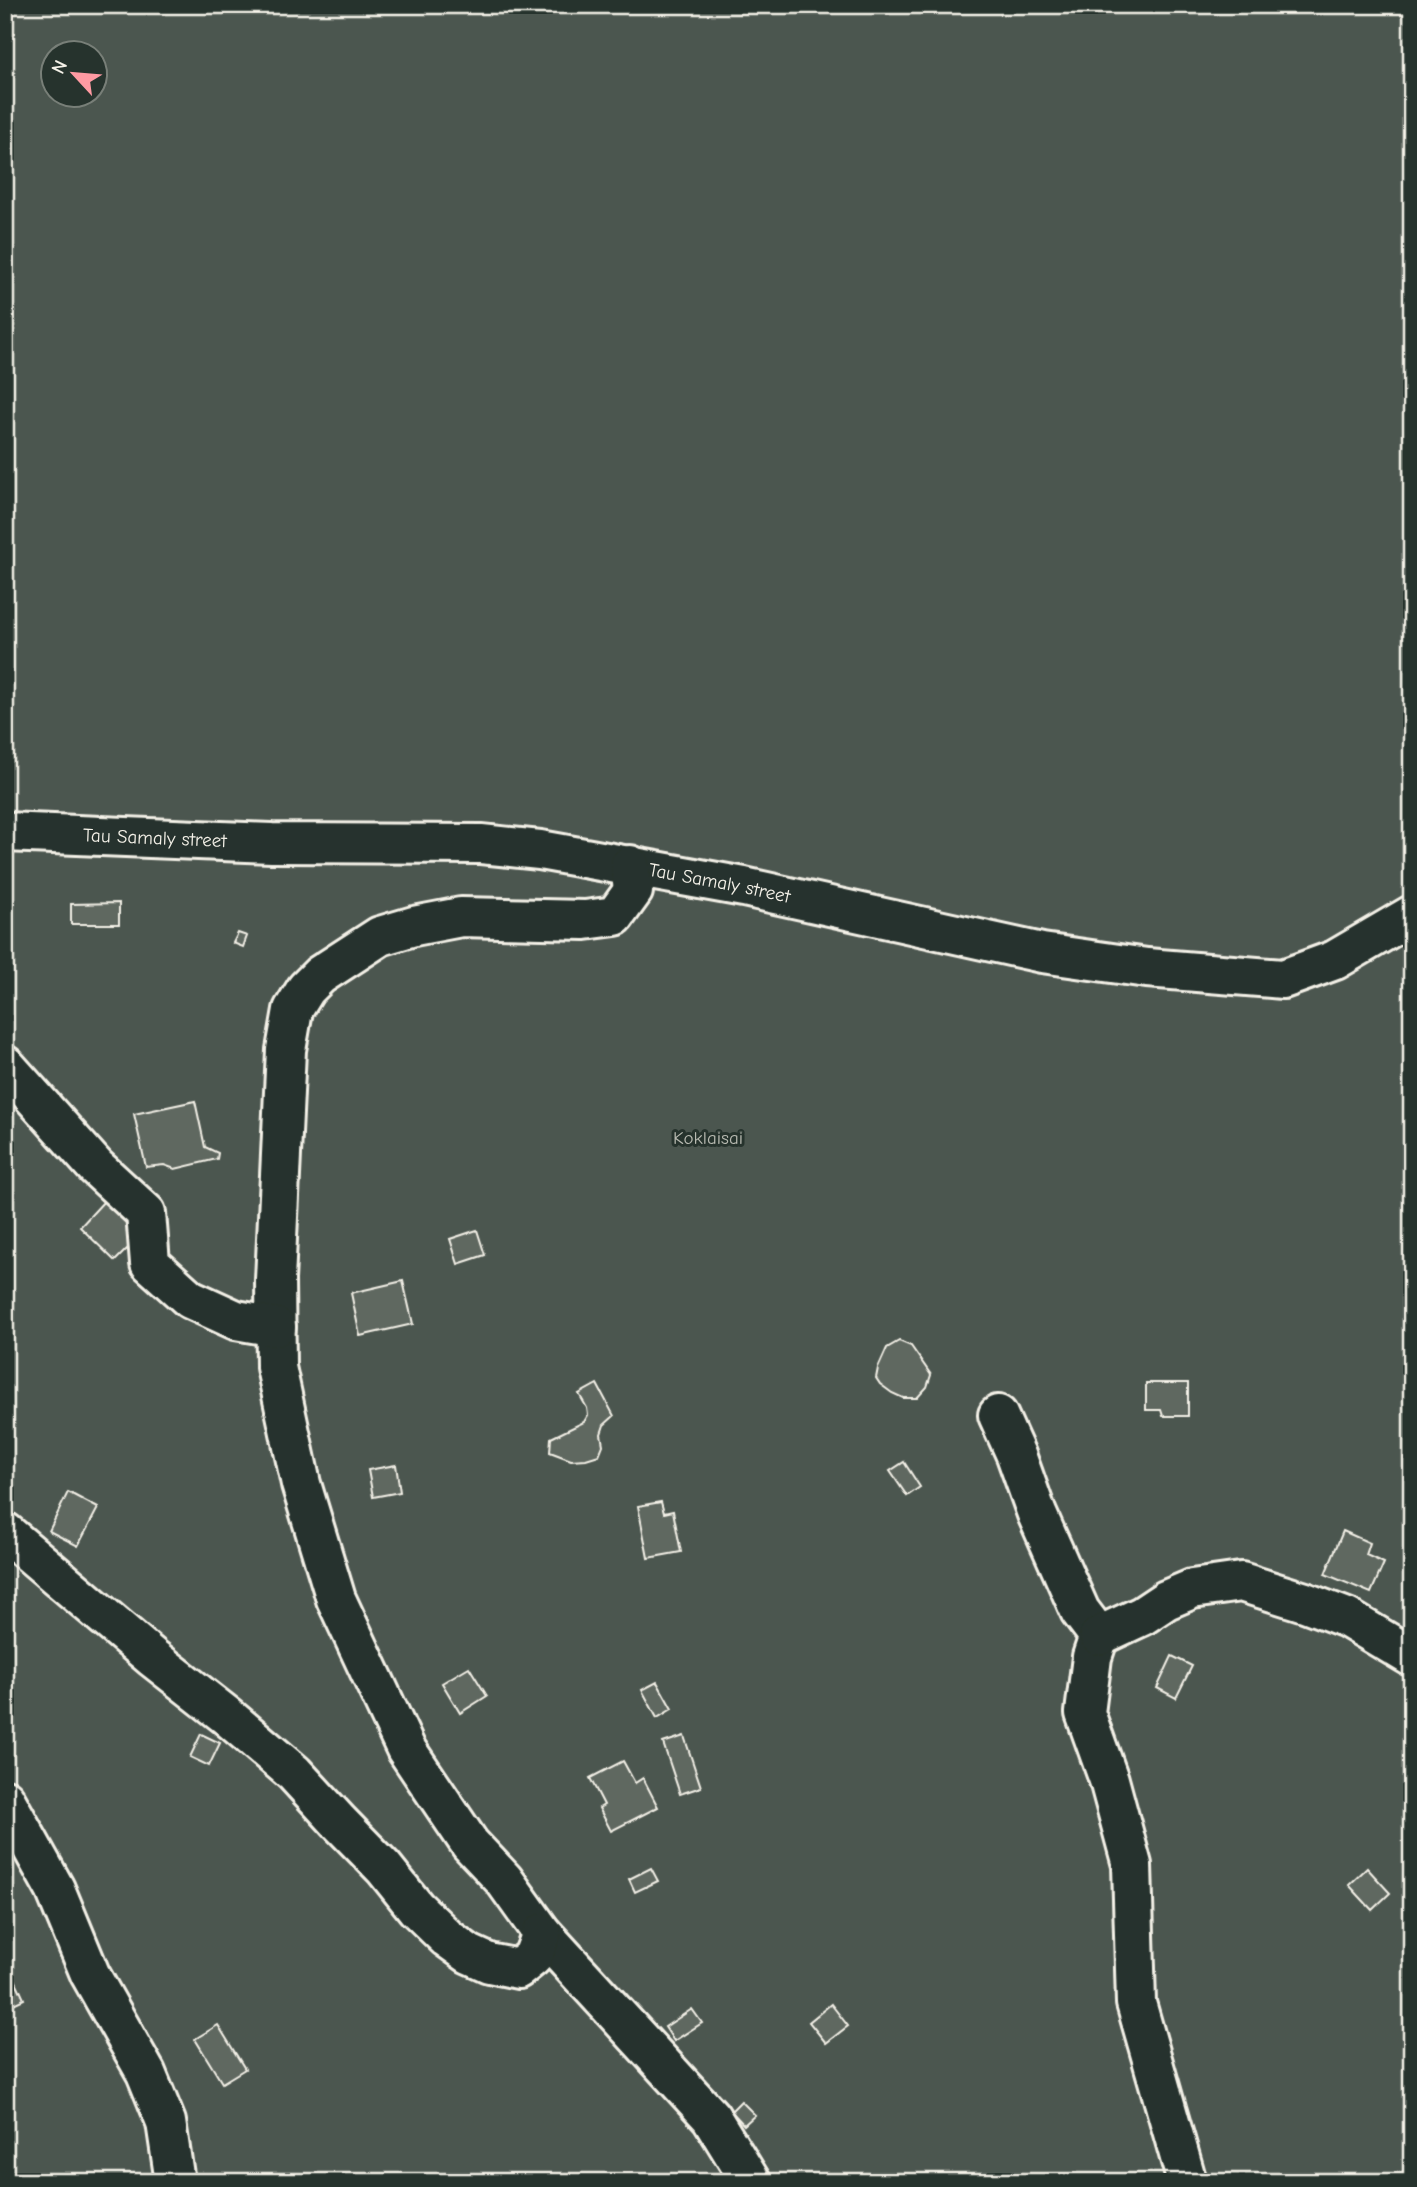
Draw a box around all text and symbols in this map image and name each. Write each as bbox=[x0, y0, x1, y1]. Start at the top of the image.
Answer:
north arrow bbox=[38, 38, 108, 108]
text: N bbox=[47, 57, 72, 77]
street label: Tau Samaly street bbox=[83, 824, 228, 852]
street label: Tau Samaly street bbox=[647, 859, 793, 908]
park label: Koklaisai bbox=[673, 1127, 743, 1149]

